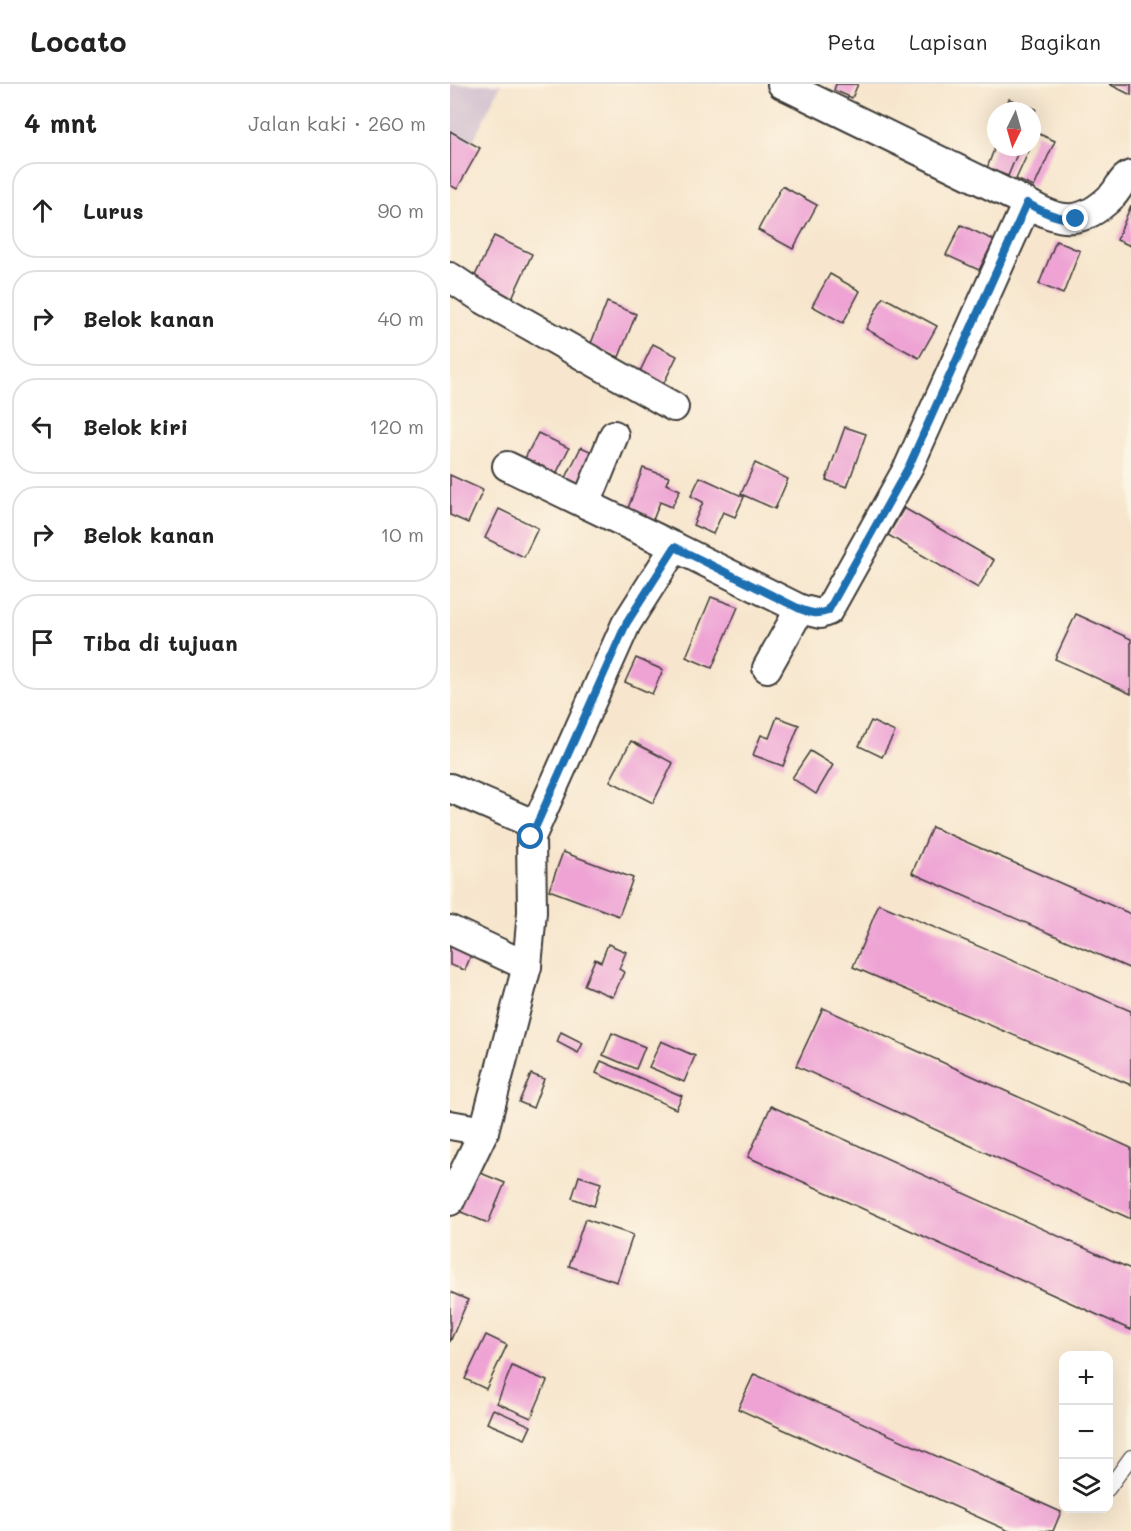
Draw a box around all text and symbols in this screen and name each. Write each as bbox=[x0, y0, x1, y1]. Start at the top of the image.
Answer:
text: Locato bbox=[30, 23, 127, 59]
text: Peta bbox=[828, 28, 876, 55]
text: Lapisan bbox=[909, 28, 987, 55]
text: Bagikan bbox=[1020, 28, 1101, 55]
north arrow bbox=[987, 102, 1041, 156]
text: 4 mnt bbox=[24, 106, 97, 140]
text: Jalan kaki · 260 m bbox=[248, 110, 426, 136]
icon: ahead bbox=[26, 194, 59, 227]
text: Lurus bbox=[83, 196, 144, 225]
text: 90 m bbox=[378, 197, 424, 223]
route end bbox=[1062, 205, 1088, 231]
icon: right bbox=[26, 302, 59, 335]
text: Belok kanan bbox=[83, 304, 214, 333]
text: 40 m bbox=[378, 305, 424, 331]
icon: left bbox=[26, 410, 59, 443]
text: Belok kiri bbox=[83, 412, 188, 441]
text: 120 m bbox=[369, 413, 424, 439]
icon: right bbox=[26, 518, 59, 551]
text: Belok kanan bbox=[83, 520, 214, 549]
text: 10 m bbox=[380, 521, 424, 547]
icon: arrive bbox=[26, 626, 59, 659]
text: Tiba di tujuan bbox=[83, 628, 238, 657]
route start bbox=[517, 823, 543, 849]
map controls bbox=[1059, 1351, 1113, 1513]
button: + bbox=[1059, 1351, 1113, 1405]
button: − bbox=[1059, 1405, 1113, 1459]
button: layers bbox=[1059, 1459, 1113, 1513]

